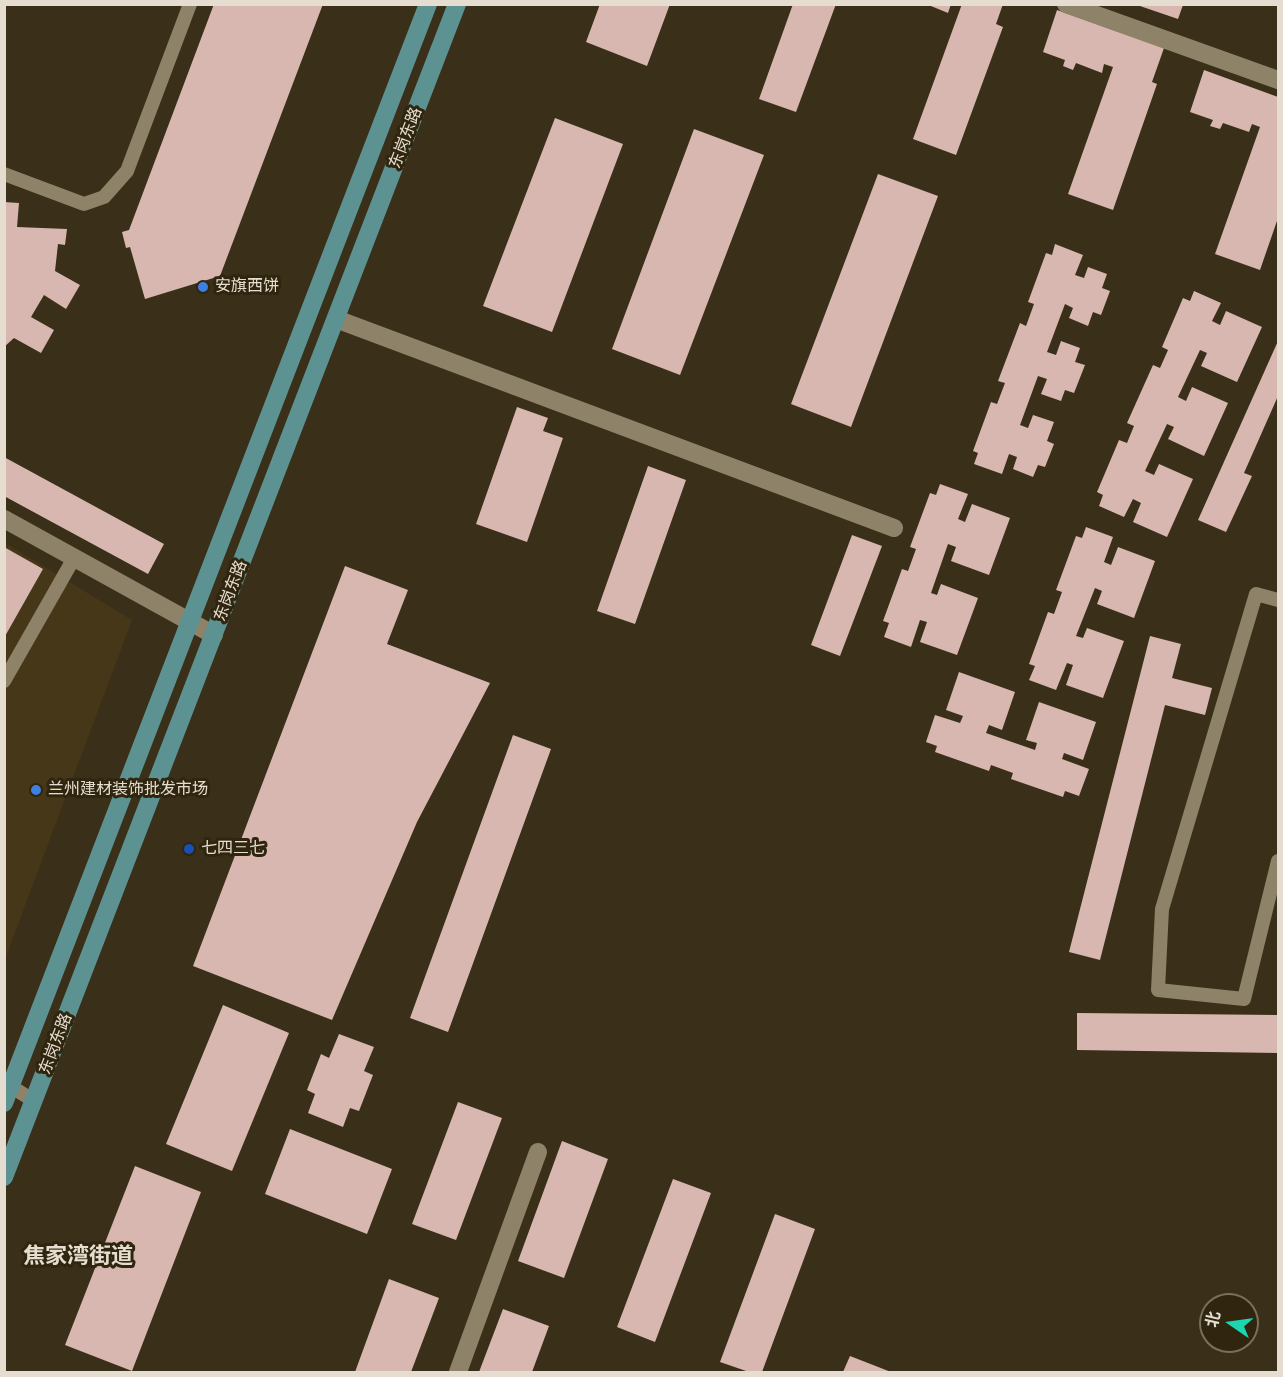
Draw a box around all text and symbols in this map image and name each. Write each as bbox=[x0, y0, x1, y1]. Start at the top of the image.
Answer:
street label: 东岗东路 bbox=[386, 105, 426, 171]
place label: 安旗西饼 bbox=[215, 277, 279, 297]
marker: 安旗西饼 bbox=[196, 280, 210, 294]
street label: 东岗东路 bbox=[211, 558, 251, 624]
place label: 兰州建材装饰批发市场 bbox=[48, 780, 208, 800]
marker: 兰州建材装饰批发市场 bbox=[29, 783, 43, 797]
place label: 七四三七 bbox=[201, 839, 265, 859]
marker: 七四三七 bbox=[182, 842, 196, 856]
street label: 东岗东路 bbox=[36, 1011, 76, 1077]
district label: 焦家湾街道 bbox=[23, 1244, 133, 1270]
north arrow bbox=[1199, 1293, 1259, 1353]
text: 北 bbox=[1203, 1310, 1223, 1329]

